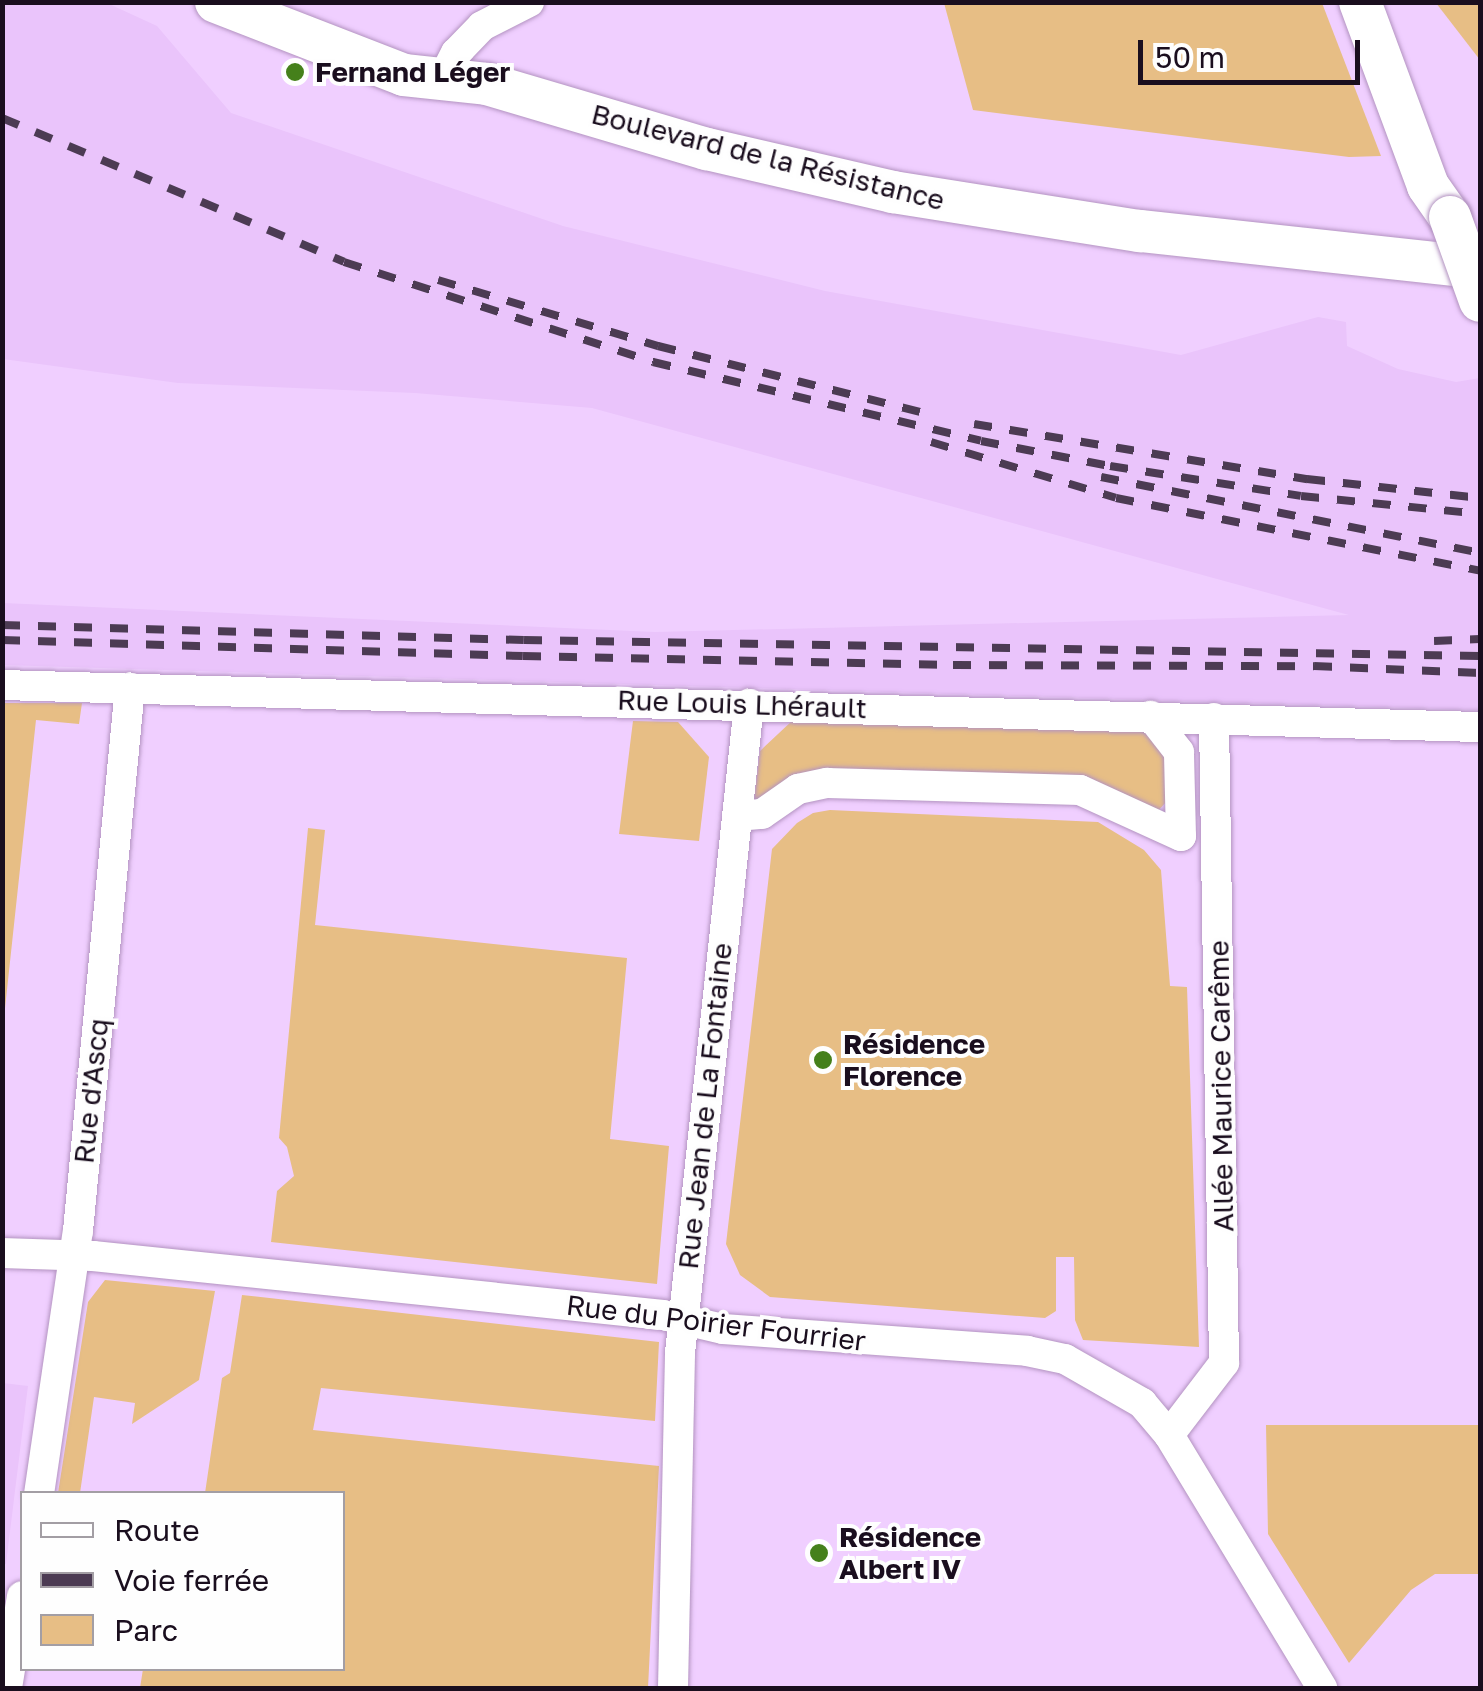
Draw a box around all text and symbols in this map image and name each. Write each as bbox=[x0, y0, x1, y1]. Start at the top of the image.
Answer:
scale bar bbox=[1143, 20, 1366, 82]
text: 50 m bbox=[1155, 39, 1225, 75]
place label: Fernand Léger bbox=[315, 55, 510, 89]
marker: Fernand Léger bbox=[284, 61, 306, 83]
street label: Boulevard de la Résistance bbox=[588, 97, 948, 217]
street label: Rue Louis Lhérault bbox=[617, 683, 867, 725]
street label: Allée Maurice Carême bbox=[1202, 940, 1240, 1232]
street label: Rue Jean de La Fontaine bbox=[671, 941, 739, 1271]
street label: Rue d'Ascq bbox=[67, 1017, 115, 1165]
place label: Résidence Florence bbox=[843, 1027, 985, 1093]
marker: Résidence Florence bbox=[812, 1049, 834, 1071]
street label: Rue du Poirier Fourrier bbox=[564, 1288, 868, 1358]
legend bbox=[20, 1491, 345, 1671]
text: Route bbox=[114, 1512, 200, 1548]
place label: Résidence Albert IV bbox=[839, 1520, 981, 1586]
marker: Résidence Albert IV bbox=[808, 1542, 830, 1564]
text: Voie ferrée bbox=[114, 1562, 269, 1598]
text: Parc bbox=[114, 1612, 178, 1648]

